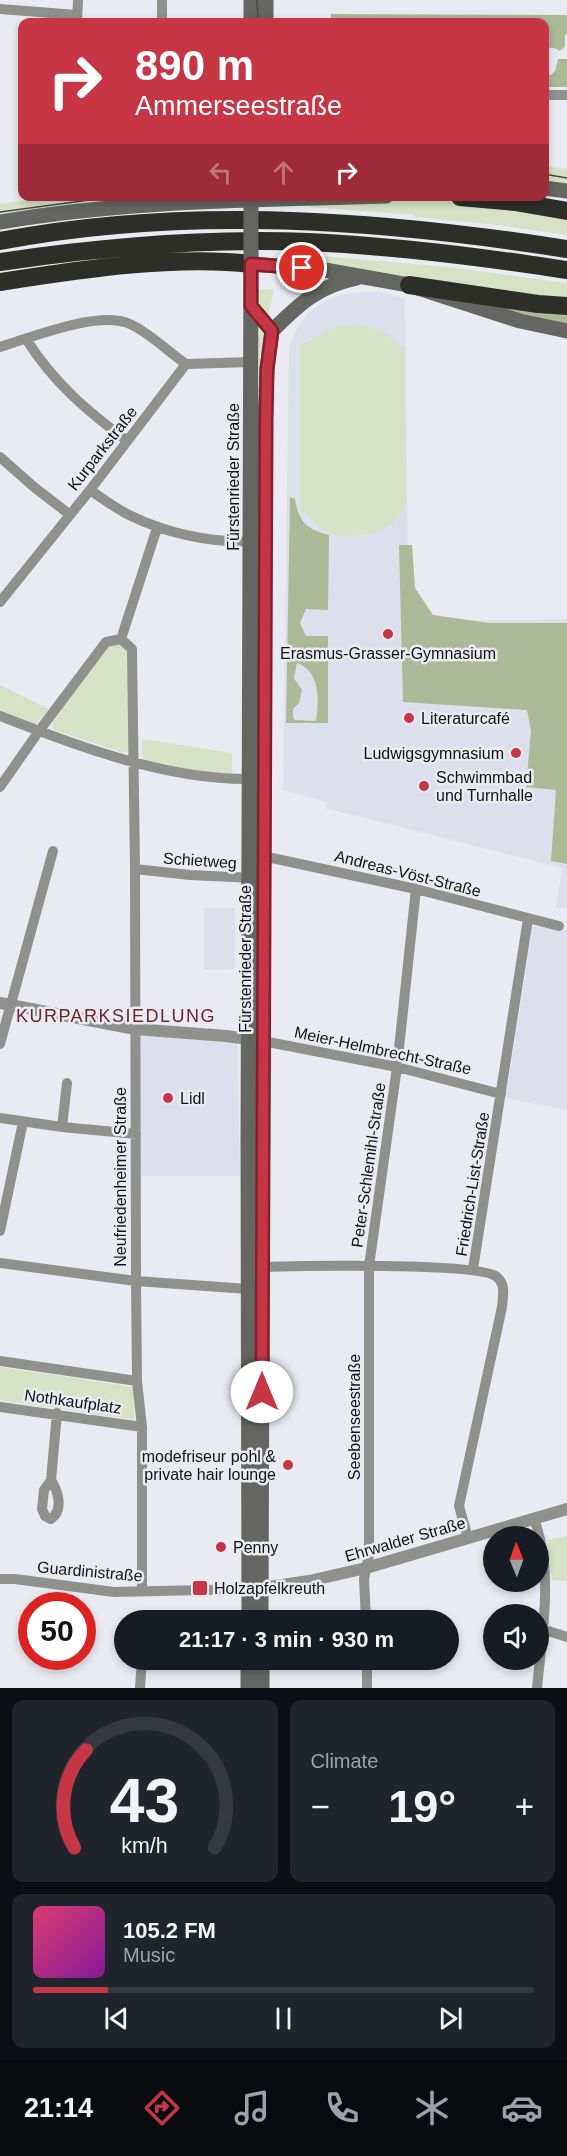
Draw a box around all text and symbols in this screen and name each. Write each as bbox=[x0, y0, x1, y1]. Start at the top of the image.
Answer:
icon: right bbox=[36, 42, 114, 120]
text: 890 m bbox=[135, 42, 254, 89]
text: Ammerseestraße bbox=[135, 91, 342, 121]
icon: left bbox=[204, 156, 237, 189]
icon: ahead bbox=[267, 156, 300, 189]
icon: right bbox=[330, 156, 363, 189]
pin bbox=[276, 242, 327, 293]
icon: arrive bbox=[285, 251, 318, 284]
street label: Kurparkstraße bbox=[64, 403, 140, 493]
street label: Fürstenrieder Straße bbox=[225, 403, 242, 551]
marker: Erasmus-Grasser-Gymnasium bbox=[381, 627, 395, 641]
place label: Erasmus-Grasser-Gymnasium bbox=[280, 645, 496, 662]
place label: Literaturcafé bbox=[421, 710, 510, 727]
marker: Literaturcafé bbox=[402, 711, 416, 725]
place label: Ludwigsgymnasium bbox=[363, 745, 504, 762]
marker: Ludwigsgymnasium bbox=[509, 746, 523, 760]
place label: Schwimmbad und Turnhalle bbox=[436, 769, 533, 804]
marker: Schwimmbad und Turnhalle bbox=[417, 779, 431, 793]
street label: Andreas-Vöst-Straße bbox=[333, 847, 483, 900]
street label: Schietweg bbox=[163, 849, 237, 872]
street label: Fürstenrieder Straße bbox=[237, 885, 254, 1033]
district label: KURPARKSIEDLUNG bbox=[16, 1006, 216, 1026]
street label: Meier-Helmbrecht-Straße bbox=[293, 1023, 473, 1078]
street label: Peter-Schlemihl-Straße bbox=[349, 1081, 388, 1249]
street label: Neufriedenheimer Straße bbox=[112, 1087, 129, 1267]
place label: Lidl bbox=[180, 1090, 205, 1107]
marker: Lidl bbox=[161, 1091, 175, 1105]
street label: Friedrich-List-Straße bbox=[453, 1111, 492, 1257]
street label: Seebenseestraße bbox=[346, 1354, 363, 1480]
position arrow bbox=[230, 1360, 294, 1424]
street label: Nothkaufplatz bbox=[23, 1386, 123, 1417]
place label: modefriseur pohl & private hair lounge bbox=[142, 1448, 276, 1483]
marker: modefriseur pohl & private hair lounge bbox=[281, 1458, 295, 1472]
street label: Ehrwalder Straße bbox=[343, 1514, 467, 1565]
north arrow bbox=[483, 1526, 549, 1592]
map controls bbox=[483, 1526, 549, 1670]
place label: Penny bbox=[233, 1539, 278, 1556]
marker: Penny bbox=[214, 1540, 228, 1554]
street label: Guardinistraße bbox=[37, 1558, 144, 1585]
marker: Holzapfelkreuth bbox=[191, 1579, 209, 1597]
place label: Holzapfelkreuth bbox=[214, 1580, 325, 1597]
speed limit sign: 50 bbox=[18, 1592, 96, 1670]
button: sound bbox=[483, 1604, 549, 1670]
text: 21:17 · 3 min · 930 m bbox=[179, 1627, 394, 1652]
text: Climate bbox=[311, 1750, 378, 1772]
text: 43 bbox=[110, 1766, 179, 1835]
text: 19° bbox=[388, 1781, 456, 1832]
text: − bbox=[311, 1788, 330, 1825]
text: + bbox=[515, 1788, 534, 1825]
text: km/h bbox=[122, 1834, 168, 1858]
text: 105.2 FM bbox=[123, 1918, 216, 1943]
text: Music bbox=[123, 1944, 175, 1966]
icon: previous bbox=[100, 2002, 133, 2035]
icon: pause bbox=[267, 2002, 300, 2035]
icon: next bbox=[434, 2002, 467, 2035]
icon: directions bbox=[141, 2087, 183, 2129]
icon: music bbox=[231, 2087, 273, 2129]
icon: phone bbox=[321, 2087, 363, 2129]
icon: climate bbox=[411, 2087, 453, 2129]
icon: car bbox=[501, 2087, 543, 2129]
text: 21:14 bbox=[24, 2093, 93, 2123]

